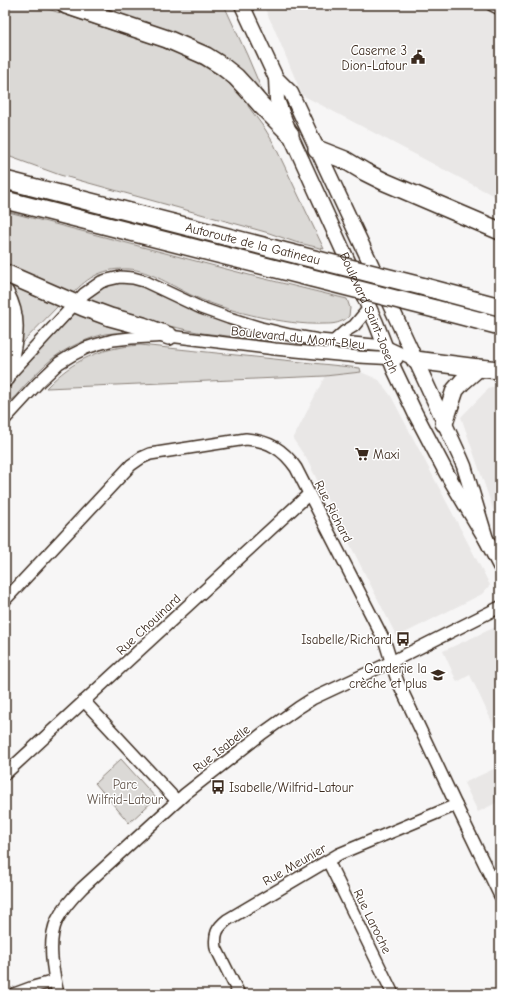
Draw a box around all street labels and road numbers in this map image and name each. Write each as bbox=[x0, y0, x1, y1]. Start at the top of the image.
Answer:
street label: Autoroute de la Gatineau bbox=[184, 219, 322, 268]
street label: Boulevard Saint-Joseph bbox=[337, 250, 402, 376]
street label: Boulevard du Mont-Bleu bbox=[230, 323, 366, 352]
street label: Rue Richard bbox=[312, 478, 356, 545]
street label: Rue Chouinard bbox=[113, 591, 184, 658]
street label: Rue Isabelle bbox=[190, 721, 253, 775]
street label: Rue Meunier bbox=[260, 840, 330, 889]
street label: Rue Laroche bbox=[351, 887, 395, 956]

